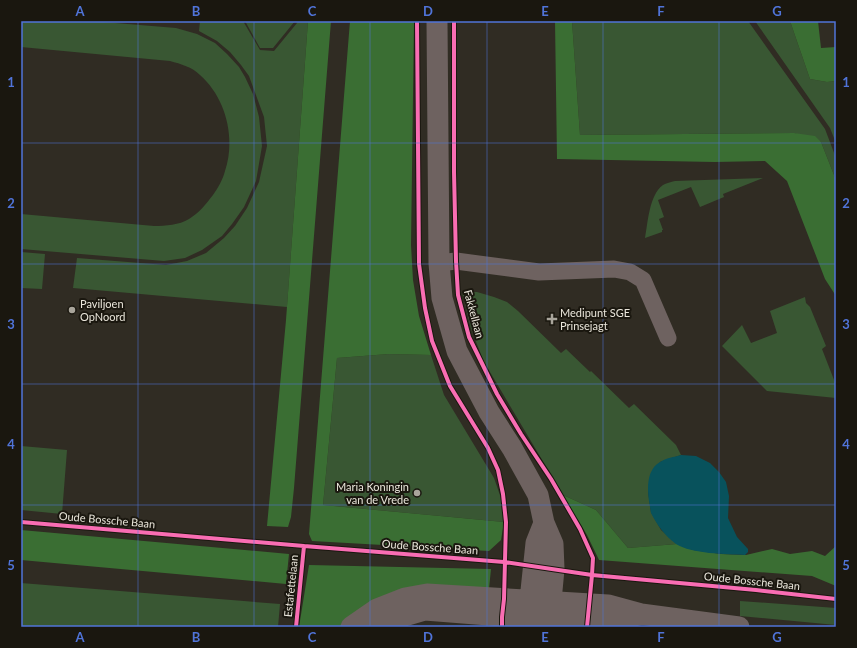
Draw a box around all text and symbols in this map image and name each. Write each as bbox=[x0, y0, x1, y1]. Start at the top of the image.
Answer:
text: A bbox=[74, 3, 85, 19]
text: B bbox=[192, 3, 201, 19]
text: C bbox=[308, 3, 317, 19]
text: D bbox=[423, 3, 433, 19]
text: E bbox=[541, 3, 549, 19]
text: F bbox=[657, 3, 665, 19]
text: G bbox=[772, 3, 782, 19]
text: 1 bbox=[7, 74, 15, 90]
text: 1 bbox=[842, 74, 850, 90]
text: 2 bbox=[7, 195, 15, 211]
text: 2 bbox=[842, 195, 850, 211]
street label: Fakkellaan bbox=[462, 288, 487, 340]
place label: Paviljoen OpNoord bbox=[80, 297, 125, 323]
marker: Paviljoen OpNoord bbox=[67, 305, 77, 315]
place label: Medipunt SGE Prinsejagt bbox=[560, 306, 630, 332]
marker: Medipunt SGE Prinsejagt bbox=[547, 314, 557, 324]
text: 3 bbox=[7, 316, 15, 332]
text: 3 bbox=[842, 316, 850, 332]
text: 4 bbox=[7, 436, 15, 452]
text: 4 bbox=[842, 436, 850, 452]
place label: Maria Koningin van de Vrede bbox=[336, 480, 409, 506]
marker: Maria Koningin van de Vrede bbox=[412, 488, 422, 498]
street label: Oude Bossche Baan bbox=[58, 509, 156, 530]
street label: Oude Bossche Baan bbox=[381, 537, 479, 556]
street label: Estafettelaan bbox=[281, 554, 300, 618]
text: 5 bbox=[7, 557, 15, 573]
text: 5 bbox=[842, 557, 850, 573]
street label: Oude Bossche Baan bbox=[703, 569, 801, 592]
text: A bbox=[74, 629, 85, 645]
text: B bbox=[192, 629, 201, 645]
text: C bbox=[308, 629, 317, 645]
text: D bbox=[423, 629, 433, 645]
text: E bbox=[541, 629, 549, 645]
text: F bbox=[657, 629, 665, 645]
text: G bbox=[772, 629, 782, 645]

